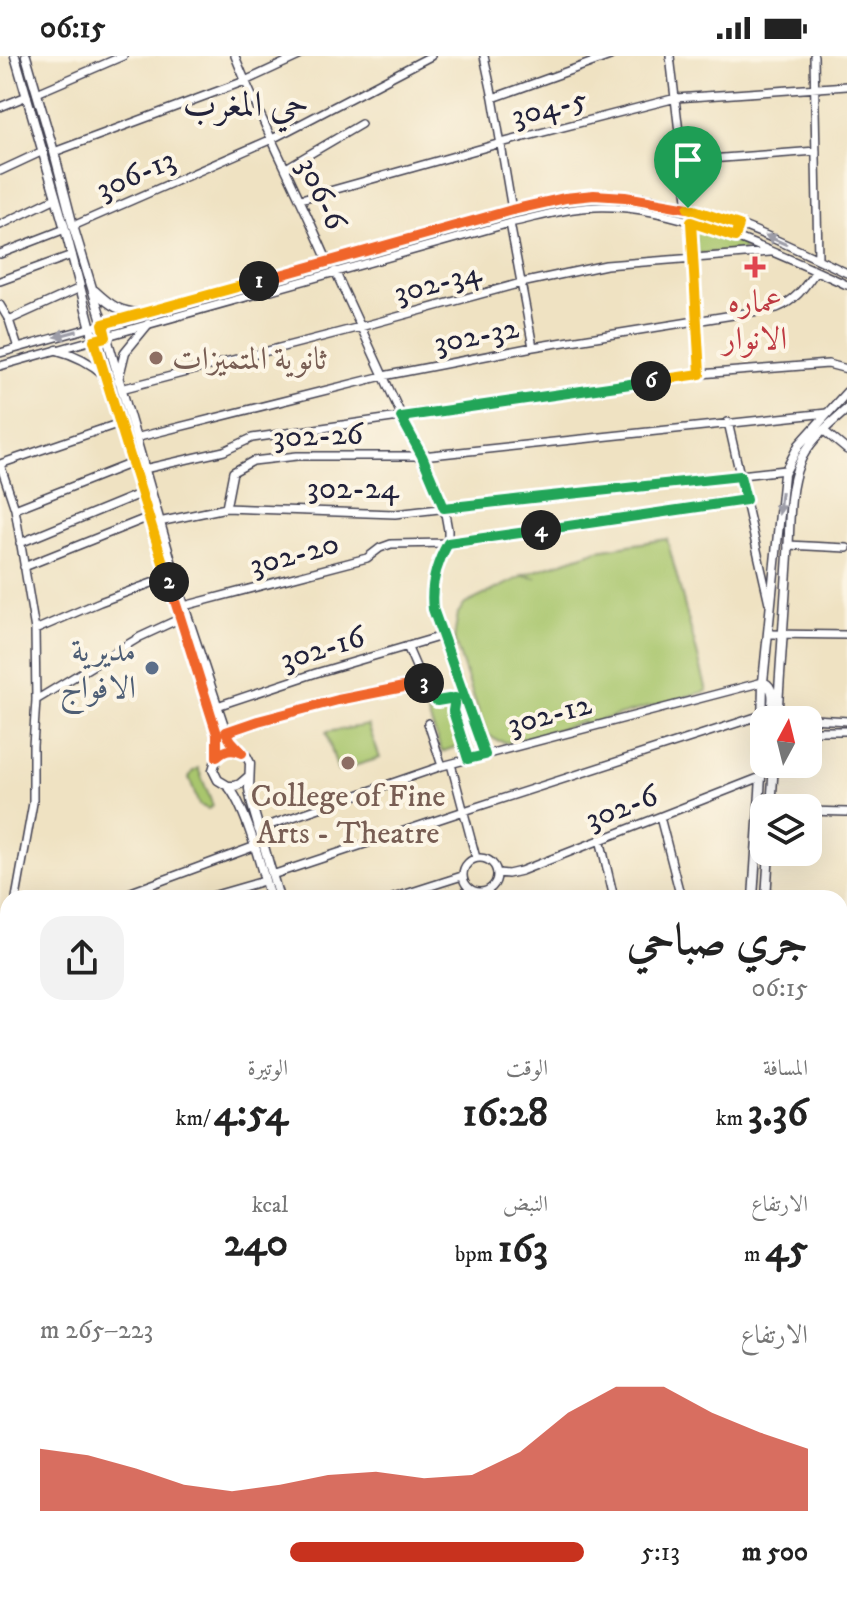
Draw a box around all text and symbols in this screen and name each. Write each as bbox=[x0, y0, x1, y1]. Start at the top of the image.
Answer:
text: 06:15 bbox=[40, 10, 105, 47]
street label: 304-5 bbox=[508, 79, 591, 137]
district label: حي المغرب bbox=[183, 83, 309, 133]
pin bbox=[654, 126, 722, 208]
icon: arrive bbox=[666, 138, 710, 182]
street label: 306-13 bbox=[90, 140, 182, 210]
street label: 306-6 bbox=[287, 151, 356, 238]
one-way arrow bbox=[764, 234, 788, 247]
street label: 302-34 bbox=[390, 252, 486, 314]
marker: عماره الانوار bbox=[744, 256, 766, 278]
pin: 1 bbox=[239, 261, 279, 301]
text: 1 bbox=[255, 267, 263, 294]
place label: عماره الانوار bbox=[720, 283, 787, 360]
street label: 302-32 bbox=[431, 308, 522, 364]
one-way arrow bbox=[53, 328, 77, 341]
place label: ثانوية المتميزات bbox=[172, 340, 327, 380]
marker: ثانوية المتميزات bbox=[147, 349, 165, 367]
pin: 6 bbox=[631, 361, 671, 401]
text: 6 bbox=[645, 367, 657, 394]
street label: 302-26 bbox=[272, 414, 365, 458]
street label: 302-24 bbox=[307, 469, 400, 509]
one-way arrow bbox=[773, 491, 786, 516]
pin: 4 bbox=[521, 510, 561, 550]
text: 4 bbox=[535, 516, 547, 543]
street label: 302-20 bbox=[245, 524, 344, 586]
pin: 2 bbox=[149, 562, 189, 602]
text: 2 bbox=[164, 568, 174, 595]
street label: 302-16 bbox=[276, 617, 371, 681]
place label: مديرية الافواج bbox=[60, 632, 136, 715]
marker: مديرية الافواج bbox=[143, 659, 161, 677]
pin: 3 bbox=[404, 663, 444, 703]
text: 3 bbox=[420, 669, 428, 696]
street label: 302-12 bbox=[503, 684, 596, 745]
north arrow bbox=[750, 706, 822, 778]
map controls bbox=[750, 706, 822, 866]
marker: College of Fine Arts - Theatre bbox=[339, 754, 357, 772]
street label: 302-6 bbox=[580, 775, 665, 840]
place label: College of Fine Arts - Theatre bbox=[251, 777, 446, 854]
button: layers bbox=[750, 794, 822, 866]
text: جري صباحي bbox=[627, 914, 808, 969]
button: share bbox=[40, 916, 124, 1000]
text: 06:15 bbox=[751, 972, 808, 1005]
text: الوتيرة bbox=[247, 1055, 288, 1082]
text: الوقت bbox=[506, 1055, 548, 1082]
text: المسافة bbox=[763, 1055, 808, 1082]
text: 4:54 bbox=[214, 1089, 288, 1139]
text: 16:28 bbox=[463, 1089, 548, 1139]
text: 3.36 bbox=[748, 1089, 808, 1139]
text: /km bbox=[176, 1105, 214, 1132]
text: km bbox=[716, 1105, 748, 1132]
text: النبض bbox=[503, 1191, 548, 1218]
text: الارتفاع bbox=[751, 1191, 808, 1218]
text: kcal bbox=[252, 1192, 288, 1219]
text: 240 bbox=[224, 1219, 288, 1269]
text: 163 bbox=[498, 1225, 548, 1275]
text: 45 bbox=[765, 1225, 808, 1275]
text: bpm bbox=[455, 1241, 498, 1268]
text: m bbox=[744, 1241, 765, 1268]
text: 223–265 m bbox=[40, 1314, 153, 1347]
text: الارتفاع bbox=[741, 1319, 808, 1352]
text: 5:13 bbox=[641, 1536, 680, 1569]
text: 500 m bbox=[742, 1536, 808, 1569]

